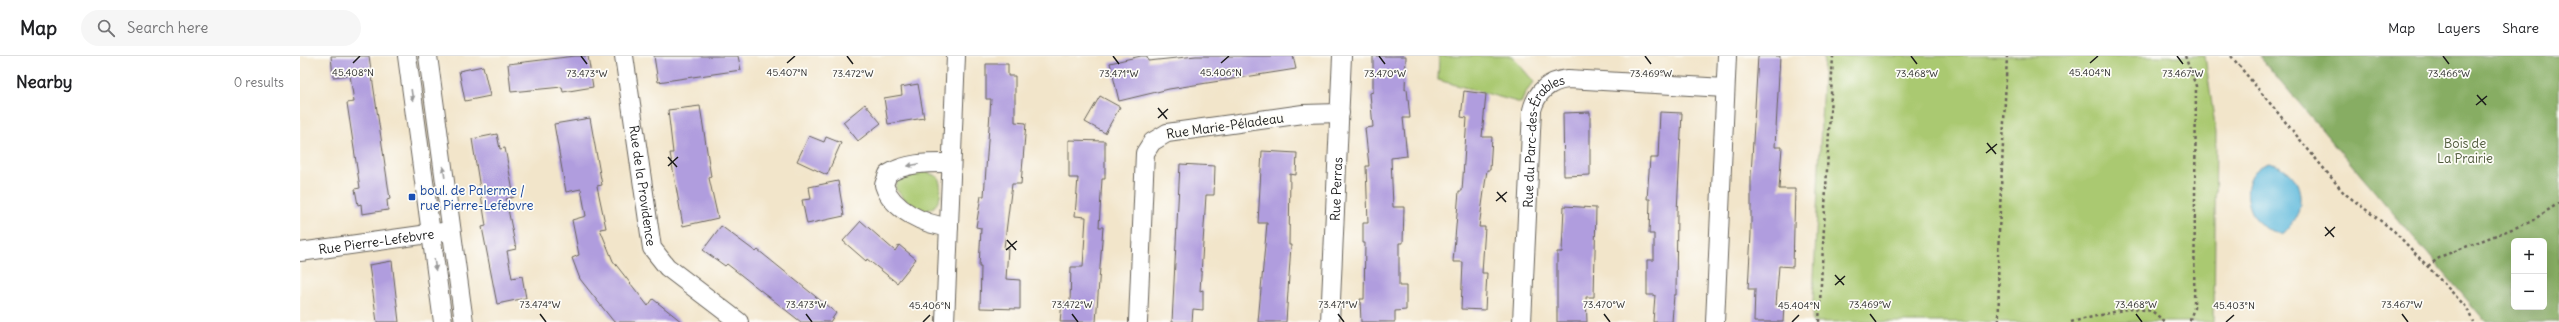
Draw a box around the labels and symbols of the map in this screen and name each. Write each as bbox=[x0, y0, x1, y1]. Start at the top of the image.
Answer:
text: 45.408°N bbox=[332, 66, 374, 79]
text: 45.407°N bbox=[767, 66, 807, 79]
text: 45.406°N bbox=[1200, 66, 1242, 79]
text: 45.404°N bbox=[2069, 66, 2111, 79]
text: 73.473°W bbox=[566, 67, 608, 80]
text: 73.472°W bbox=[833, 67, 873, 80]
text: 73.471°W bbox=[1099, 67, 1139, 80]
text: 73.470°W bbox=[1364, 67, 1406, 80]
text: 73.469°W bbox=[1630, 67, 1672, 80]
text: 73.468°W bbox=[1896, 67, 1938, 80]
text: 73.467°W bbox=[2162, 67, 2204, 80]
text: 73.466°W bbox=[2428, 67, 2470, 80]
street label: Rue du Parc-des-Érables bbox=[1519, 71, 1566, 208]
one-way arrow bbox=[409, 89, 415, 101]
street label: Rue Marie-Péladeau bbox=[1165, 109, 1285, 143]
street label: Rue de la Providence bbox=[626, 124, 660, 247]
park label: Bois de La Prairie bbox=[2437, 135, 2493, 167]
street label: Rue Perras bbox=[1326, 157, 1346, 222]
one-way arrow bbox=[907, 162, 919, 168]
one-way arrow bbox=[441, 166, 447, 178]
place label: boul. de Palerme / rue Pierre-Lefebvre bbox=[420, 182, 533, 214]
marker: boul. de Palerme / rue Pierre-Lefebvre bbox=[407, 192, 417, 202]
street label: Rue Pierre-Lefebvre bbox=[317, 225, 435, 258]
one-way arrow bbox=[432, 259, 438, 271]
text: 73.474°W bbox=[519, 298, 561, 311]
text: 73.473°W bbox=[785, 298, 827, 311]
text: 73.472°W bbox=[1052, 298, 1092, 311]
text: 73.471°W bbox=[1318, 298, 1358, 311]
text: 73.470°W bbox=[1583, 298, 1625, 311]
text: 73.469°W bbox=[1849, 298, 1891, 311]
text: 73.468°W bbox=[2115, 298, 2157, 311]
text: 73.467°W bbox=[2381, 298, 2423, 311]
text: 45.406°N bbox=[909, 299, 951, 312]
text: 45.404°N bbox=[1778, 299, 1820, 312]
text: 45.403°N bbox=[2213, 299, 2255, 312]

